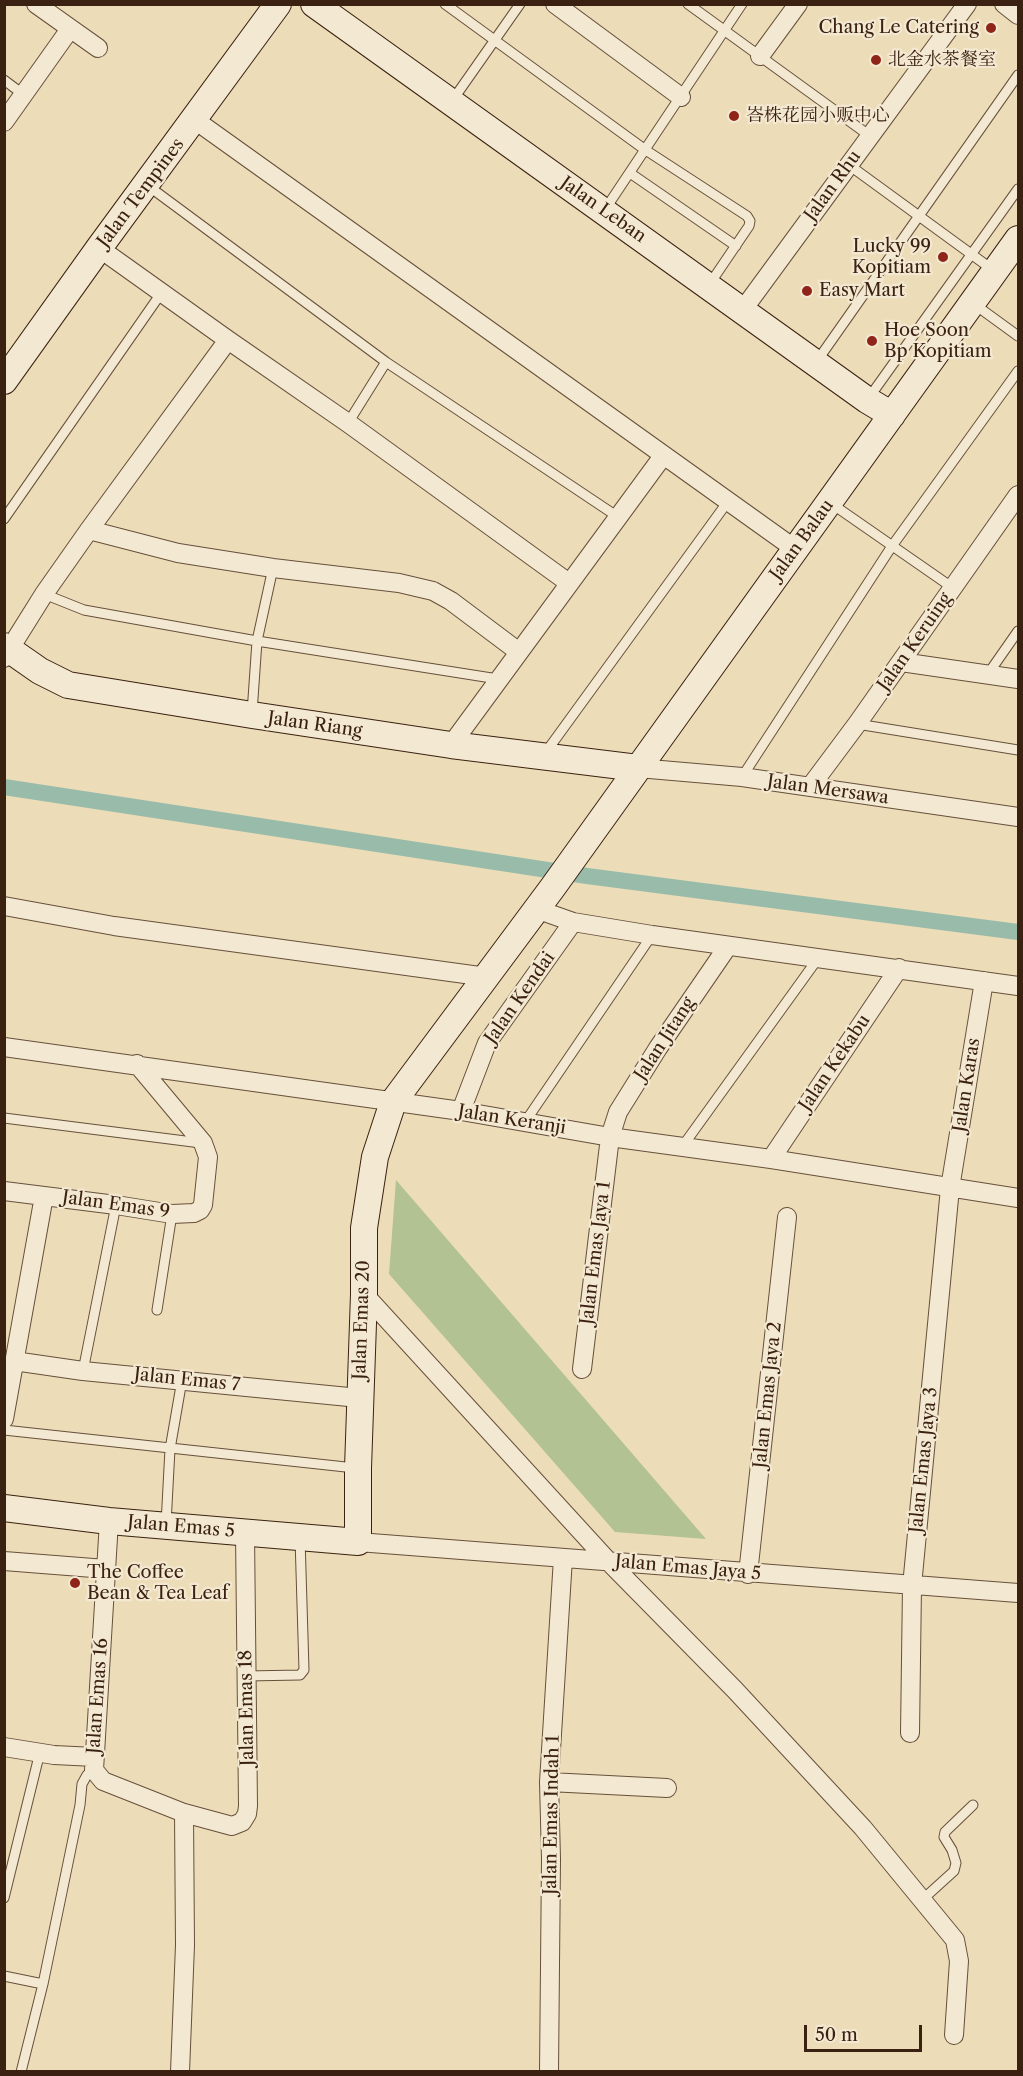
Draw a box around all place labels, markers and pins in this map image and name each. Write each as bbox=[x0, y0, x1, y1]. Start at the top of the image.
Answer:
place label: Chang Le Catering bbox=[818, 17, 979, 39]
marker: Chang Le Catering bbox=[984, 21, 998, 35]
place label: 北金水茶餐室 bbox=[888, 49, 996, 71]
marker: 北金水茶餐室 bbox=[869, 53, 883, 67]
place label: 峇株花园小贩中心 bbox=[746, 105, 890, 127]
marker: 峇株花园小贩中心 bbox=[727, 109, 741, 123]
place label: Lucky 99 Kopitiam bbox=[852, 236, 931, 278]
marker: Lucky 99 Kopitiam bbox=[936, 250, 950, 264]
place label: Easy Mart bbox=[819, 280, 905, 302]
marker: Easy Mart bbox=[800, 284, 814, 298]
place label: Hoe Soon Bp Kopitiam bbox=[884, 320, 991, 362]
marker: Hoe Soon Bp Kopitiam bbox=[865, 334, 879, 348]
place label: The Coffee Bean & Tea Leaf bbox=[87, 1562, 228, 1604]
marker: The Coffee Bean & Tea Leaf bbox=[68, 1576, 82, 1590]

